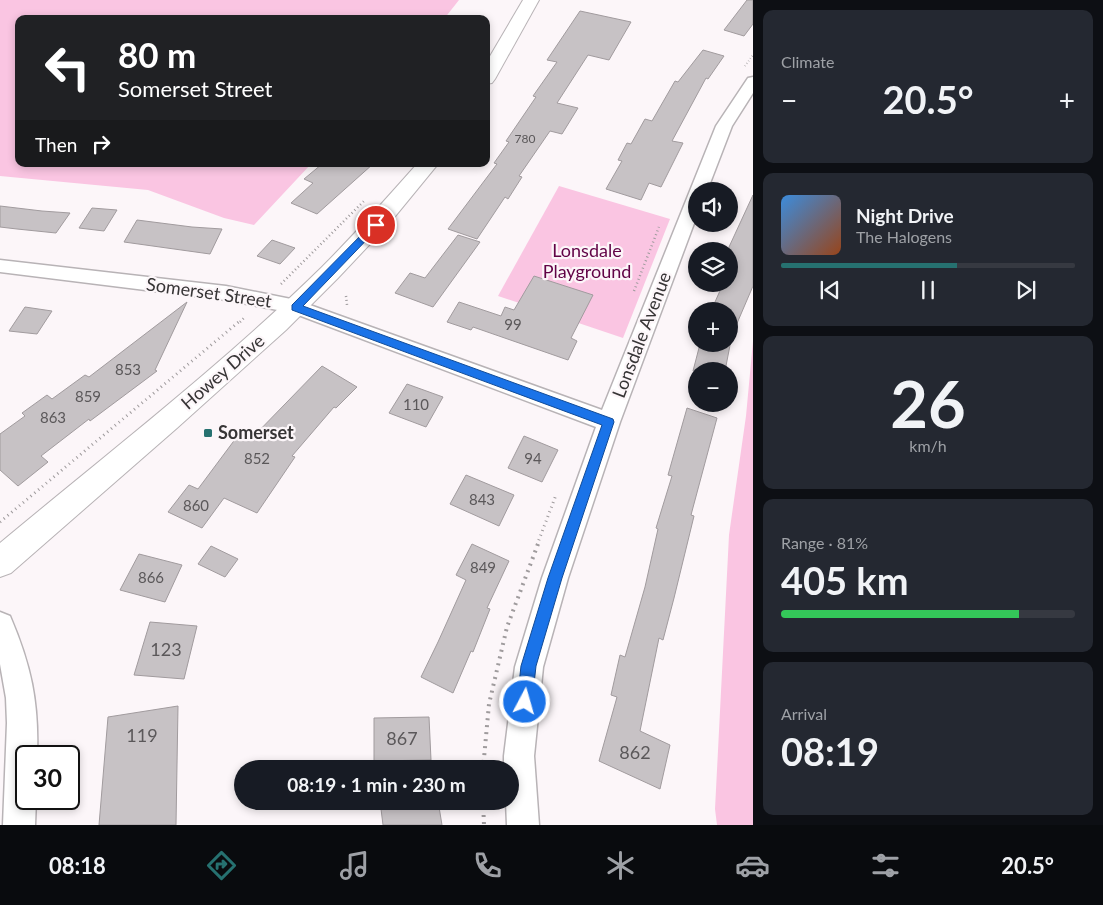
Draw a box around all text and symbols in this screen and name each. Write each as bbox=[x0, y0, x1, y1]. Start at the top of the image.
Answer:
text: 80 m bbox=[118, 33, 196, 75]
icon: left bbox=[35, 35, 100, 100]
text: Climate bbox=[781, 52, 834, 71]
text: Somerset Street bbox=[118, 75, 273, 102]
text: 20.5° bbox=[883, 76, 973, 122]
text: − bbox=[781, 83, 797, 117]
text: + bbox=[1059, 83, 1075, 117]
icon: right bbox=[87, 130, 115, 158]
house number: 780 bbox=[515, 131, 535, 146]
text: Then bbox=[35, 133, 77, 156]
map controls bbox=[688, 182, 738, 412]
button: sound bbox=[688, 182, 738, 232]
pin bbox=[355, 204, 397, 246]
text: Night Drive bbox=[856, 204, 954, 227]
icon: arrive bbox=[362, 211, 390, 239]
text: The Halogens bbox=[856, 227, 952, 246]
park label: Lonsdale Playground bbox=[543, 239, 631, 282]
button: layers bbox=[688, 242, 738, 292]
street label: Lonsdale Avenue bbox=[607, 269, 675, 401]
street label: Somerset Street bbox=[145, 272, 274, 312]
icon: previous bbox=[816, 276, 844, 304]
icon: pause bbox=[914, 276, 942, 304]
icon: next bbox=[1012, 276, 1040, 304]
button: + bbox=[688, 302, 738, 352]
house number: 99 bbox=[504, 315, 522, 333]
street label: Howey Drive bbox=[176, 329, 268, 413]
house number: 853 bbox=[115, 360, 141, 378]
button: − bbox=[688, 362, 738, 412]
text: 26 bbox=[890, 364, 966, 442]
house number: 859 bbox=[75, 387, 101, 405]
house number: 110 bbox=[403, 395, 429, 413]
house number: 863 bbox=[40, 408, 66, 426]
place label: Somerset bbox=[218, 421, 294, 443]
marker: Somerset bbox=[202, 427, 214, 439]
text: km/h bbox=[909, 436, 947, 455]
house number: 852 bbox=[244, 449, 270, 467]
house number: 94 bbox=[524, 449, 542, 467]
house number: 843 bbox=[469, 490, 495, 508]
house number: 860 bbox=[183, 496, 209, 514]
text: Range · 81% bbox=[781, 533, 868, 552]
text: 405 km bbox=[781, 557, 909, 603]
house number: 849 bbox=[470, 558, 496, 576]
house number: 866 bbox=[138, 568, 164, 586]
house number: 123 bbox=[150, 638, 182, 660]
position arrow bbox=[498, 675, 550, 727]
text: Arrival bbox=[781, 704, 827, 723]
house number: 119 bbox=[126, 724, 158, 746]
house number: 867 bbox=[386, 727, 418, 749]
text: 08:19 bbox=[781, 728, 879, 774]
house number: 862 bbox=[619, 741, 651, 763]
speed limit sign: 30 bbox=[15, 745, 80, 810]
text: 08:19 · 1 min · 230 m bbox=[287, 773, 466, 796]
icon: directions bbox=[204, 848, 239, 883]
icon: music bbox=[337, 848, 372, 883]
icon: phone bbox=[470, 848, 505, 883]
icon: climate bbox=[603, 848, 638, 883]
icon: car bbox=[735, 848, 770, 883]
icon: filters bbox=[868, 848, 903, 883]
text: 08:18 bbox=[49, 852, 106, 879]
text: 20.5° bbox=[1001, 852, 1054, 879]

